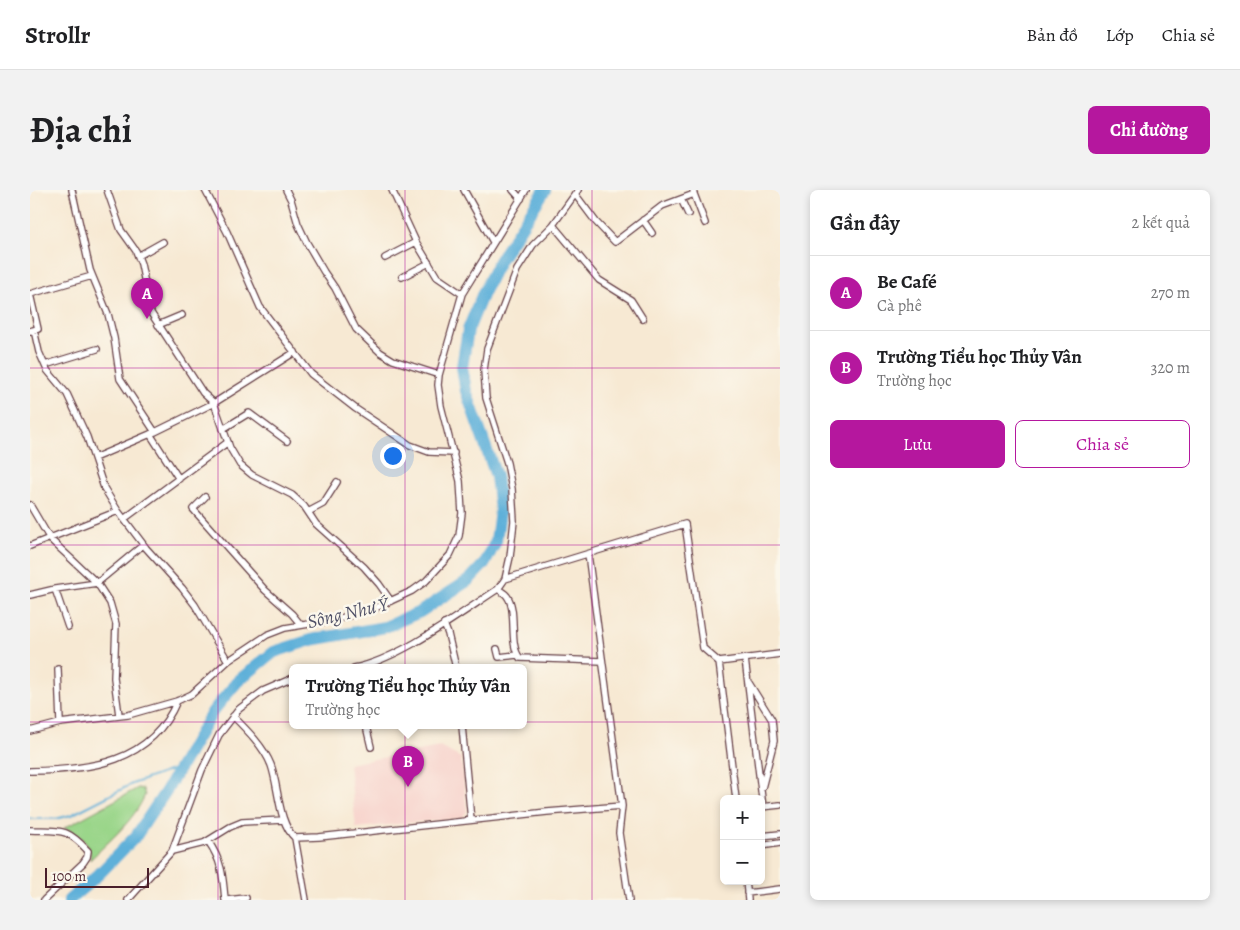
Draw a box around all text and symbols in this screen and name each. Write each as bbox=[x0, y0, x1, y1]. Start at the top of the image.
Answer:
text: Strollr bbox=[25, 19, 90, 51]
text: Bản đồ bbox=[1027, 23, 1078, 47]
text: Lớp bbox=[1106, 23, 1134, 47]
text: Chia sẻ bbox=[1162, 23, 1215, 47]
text: Địa chỉ bbox=[30, 106, 132, 154]
button: Chỉ đường bbox=[1088, 106, 1210, 154]
text: Gần đây bbox=[830, 209, 900, 237]
text: 2 kết quả bbox=[1132, 212, 1190, 234]
text: Be Café bbox=[877, 269, 937, 295]
pin: A bbox=[131, 278, 163, 319]
text: A bbox=[841, 282, 851, 304]
text: 270 m bbox=[1151, 282, 1190, 304]
text: Cà phê bbox=[877, 295, 922, 317]
text: Trường Tiểu học Thủy Vân bbox=[877, 344, 1082, 370]
text: B bbox=[841, 357, 851, 379]
text: 320 m bbox=[1151, 357, 1190, 379]
text: Trường học bbox=[877, 370, 952, 392]
button: Lưu bbox=[830, 420, 1005, 468]
button: Chia sẻ bbox=[1015, 420, 1190, 468]
your location bbox=[380, 443, 406, 469]
water label: Sông Như Ý bbox=[305, 591, 393, 635]
popup bbox=[289, 664, 527, 729]
text: Trường Tiểu học Thủy Vân bbox=[306, 673, 511, 699]
text: Trường học bbox=[306, 699, 380, 721]
pin: B bbox=[392, 746, 424, 787]
map controls bbox=[720, 795, 765, 885]
button: + bbox=[720, 795, 765, 840]
button: − bbox=[720, 840, 765, 885]
scale bar bbox=[45, 865, 149, 888]
text: 100 m bbox=[52, 867, 86, 886]

